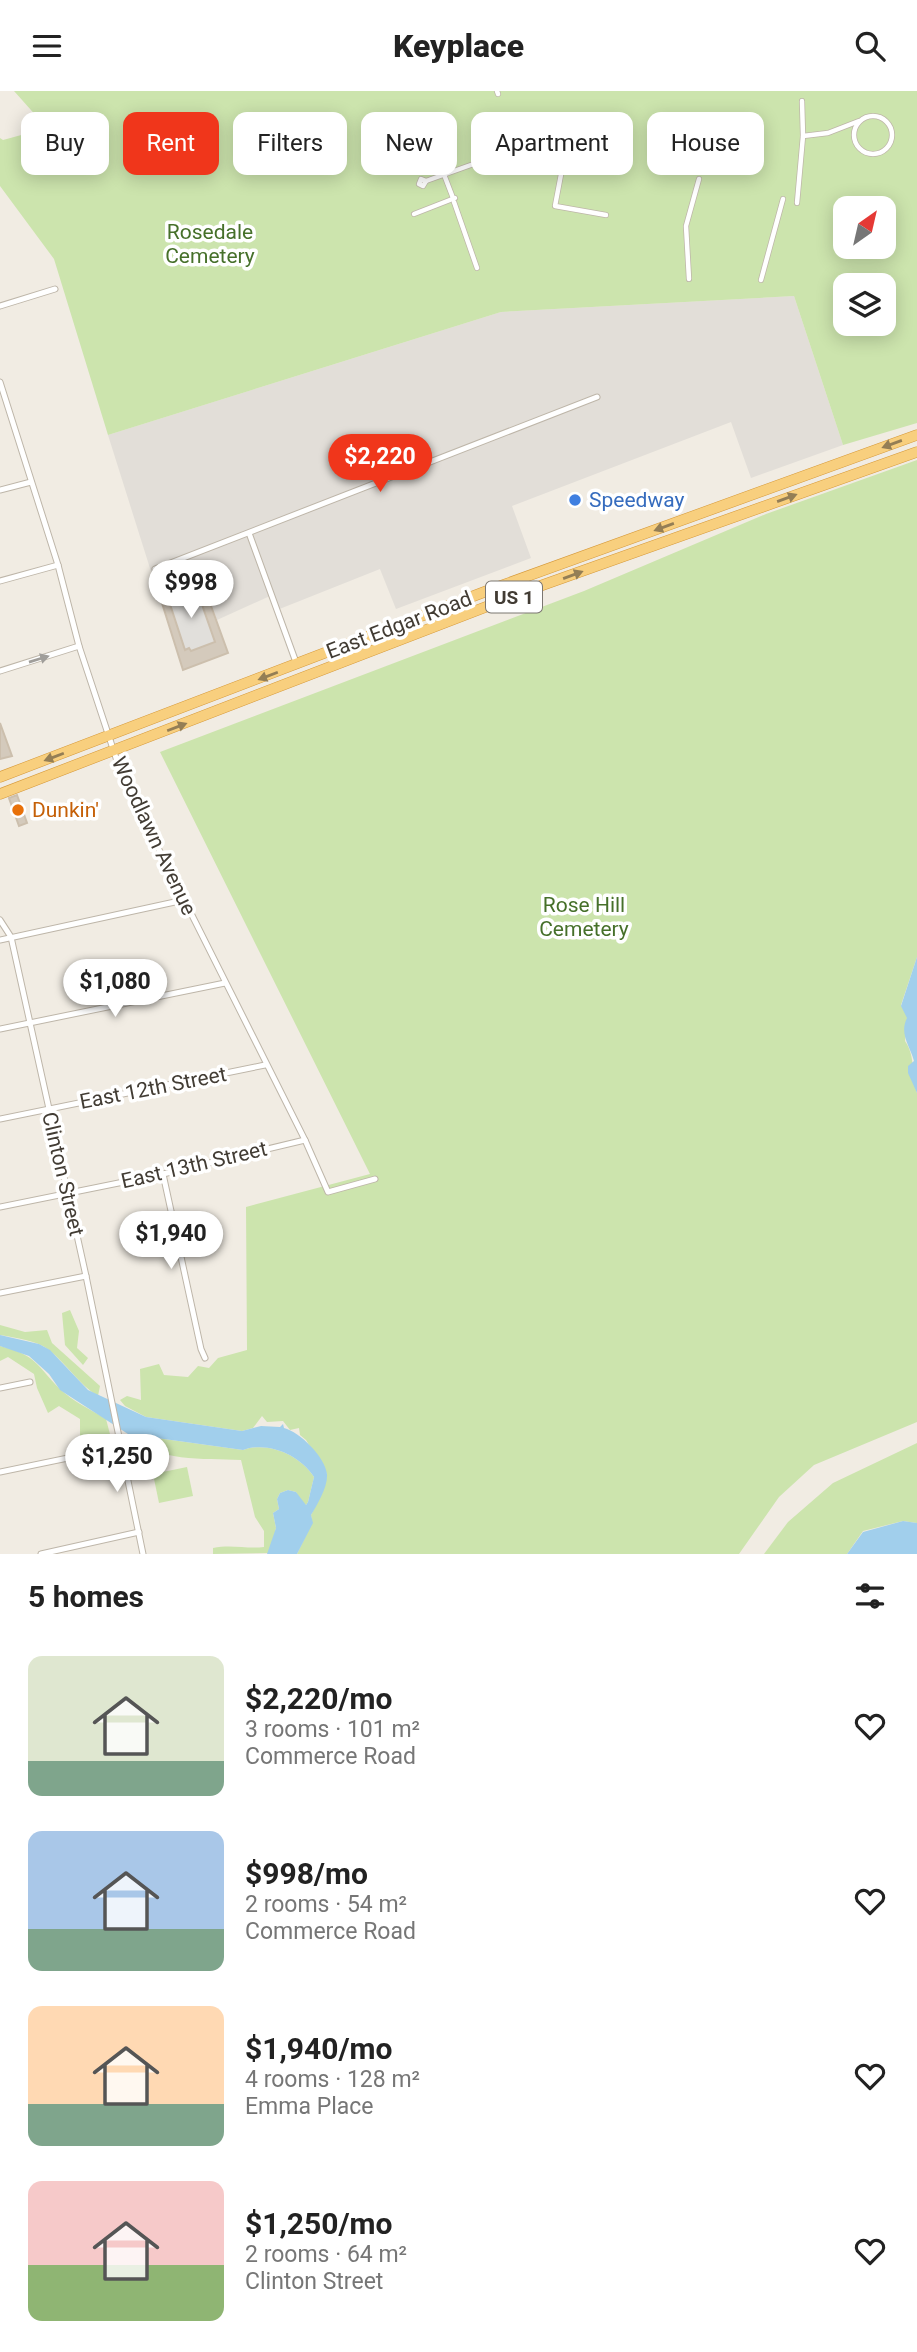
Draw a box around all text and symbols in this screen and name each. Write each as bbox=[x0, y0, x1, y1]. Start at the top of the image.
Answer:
icon: menu bbox=[28, 27, 66, 65]
text: Keyplace bbox=[393, 27, 524, 65]
icon: search bbox=[851, 27, 889, 65]
chip: Buy bbox=[21, 112, 109, 175]
chip: Rent bbox=[123, 112, 219, 175]
chip: Filters bbox=[233, 112, 347, 175]
chip: New bbox=[361, 112, 457, 175]
chip: Apartment bbox=[471, 112, 633, 175]
chip: House bbox=[647, 112, 764, 175]
north arrow bbox=[833, 196, 896, 259]
map controls bbox=[833, 196, 896, 336]
park label: Rosedale Cemetery bbox=[165, 220, 255, 268]
button: layers bbox=[833, 273, 896, 336]
pin: $2,220 bbox=[323, 435, 437, 494]
one-way arrow bbox=[881, 439, 902, 450]
text: $2,220 bbox=[344, 443, 416, 470]
place label: Speedway bbox=[589, 488, 684, 512]
marker: Speedway bbox=[567, 492, 583, 508]
one-way arrow bbox=[777, 492, 798, 503]
one-way arrow bbox=[654, 522, 675, 533]
pin: $998 bbox=[150, 561, 232, 620]
text: $998 bbox=[165, 569, 217, 596]
one-way arrow bbox=[562, 569, 583, 580]
road number: US 1 bbox=[486, 582, 542, 613]
street label: East Edgar Road bbox=[323, 586, 475, 664]
one-way arrow bbox=[29, 653, 50, 663]
one-way arrow bbox=[257, 671, 278, 682]
one-way arrow bbox=[167, 721, 188, 732]
one-way arrow bbox=[44, 751, 65, 762]
street label: Woodlawn Avenue bbox=[107, 753, 201, 919]
place label: Dunkin' bbox=[32, 798, 99, 822]
marker: Dunkin' bbox=[10, 802, 26, 818]
park label: Rose Hill Cemetery bbox=[539, 893, 629, 941]
pin: $1,080 bbox=[58, 960, 172, 1019]
text: $1,080 bbox=[79, 968, 151, 995]
street label: East 12th Street bbox=[78, 1062, 229, 1114]
street label: Clinton Street bbox=[37, 1110, 89, 1238]
street label: East 13th Street bbox=[119, 1137, 269, 1193]
pin: $1,940 bbox=[114, 1211, 228, 1271]
text: $1,940 bbox=[135, 1220, 207, 1247]
pin: $1,250 bbox=[60, 1435, 174, 1494]
text: $1,250 bbox=[81, 1443, 153, 1470]
icon: filters bbox=[851, 1577, 889, 1615]
text: 5 homes bbox=[28, 1579, 144, 1614]
text: $2,220/mo bbox=[245, 1681, 393, 1716]
icon: home bbox=[84, 1684, 168, 1768]
icon: heart bbox=[851, 1707, 889, 1745]
text: 3 rooms · 101 m² bbox=[245, 1716, 420, 1743]
text: Commerce Road bbox=[245, 1743, 416, 1770]
text: $998/mo bbox=[245, 1856, 368, 1891]
icon: home bbox=[84, 1859, 168, 1943]
icon: heart bbox=[851, 1882, 889, 1920]
text: 2 rooms · 54 m² bbox=[245, 1891, 407, 1918]
text: Commerce Road bbox=[245, 1918, 416, 1945]
text: $1,940/mo bbox=[245, 2031, 393, 2066]
icon: home bbox=[84, 2034, 168, 2118]
icon: heart bbox=[851, 2057, 889, 2095]
text: 4 rooms · 128 m² bbox=[245, 2066, 420, 2093]
text: Emma Place bbox=[245, 2093, 373, 2120]
text: $1,250/mo bbox=[245, 2206, 393, 2241]
icon: home bbox=[84, 2209, 168, 2293]
icon: heart bbox=[851, 2232, 889, 2270]
text: 2 rooms · 64 m² bbox=[245, 2241, 407, 2268]
text: Clinton Street bbox=[245, 2268, 383, 2295]

